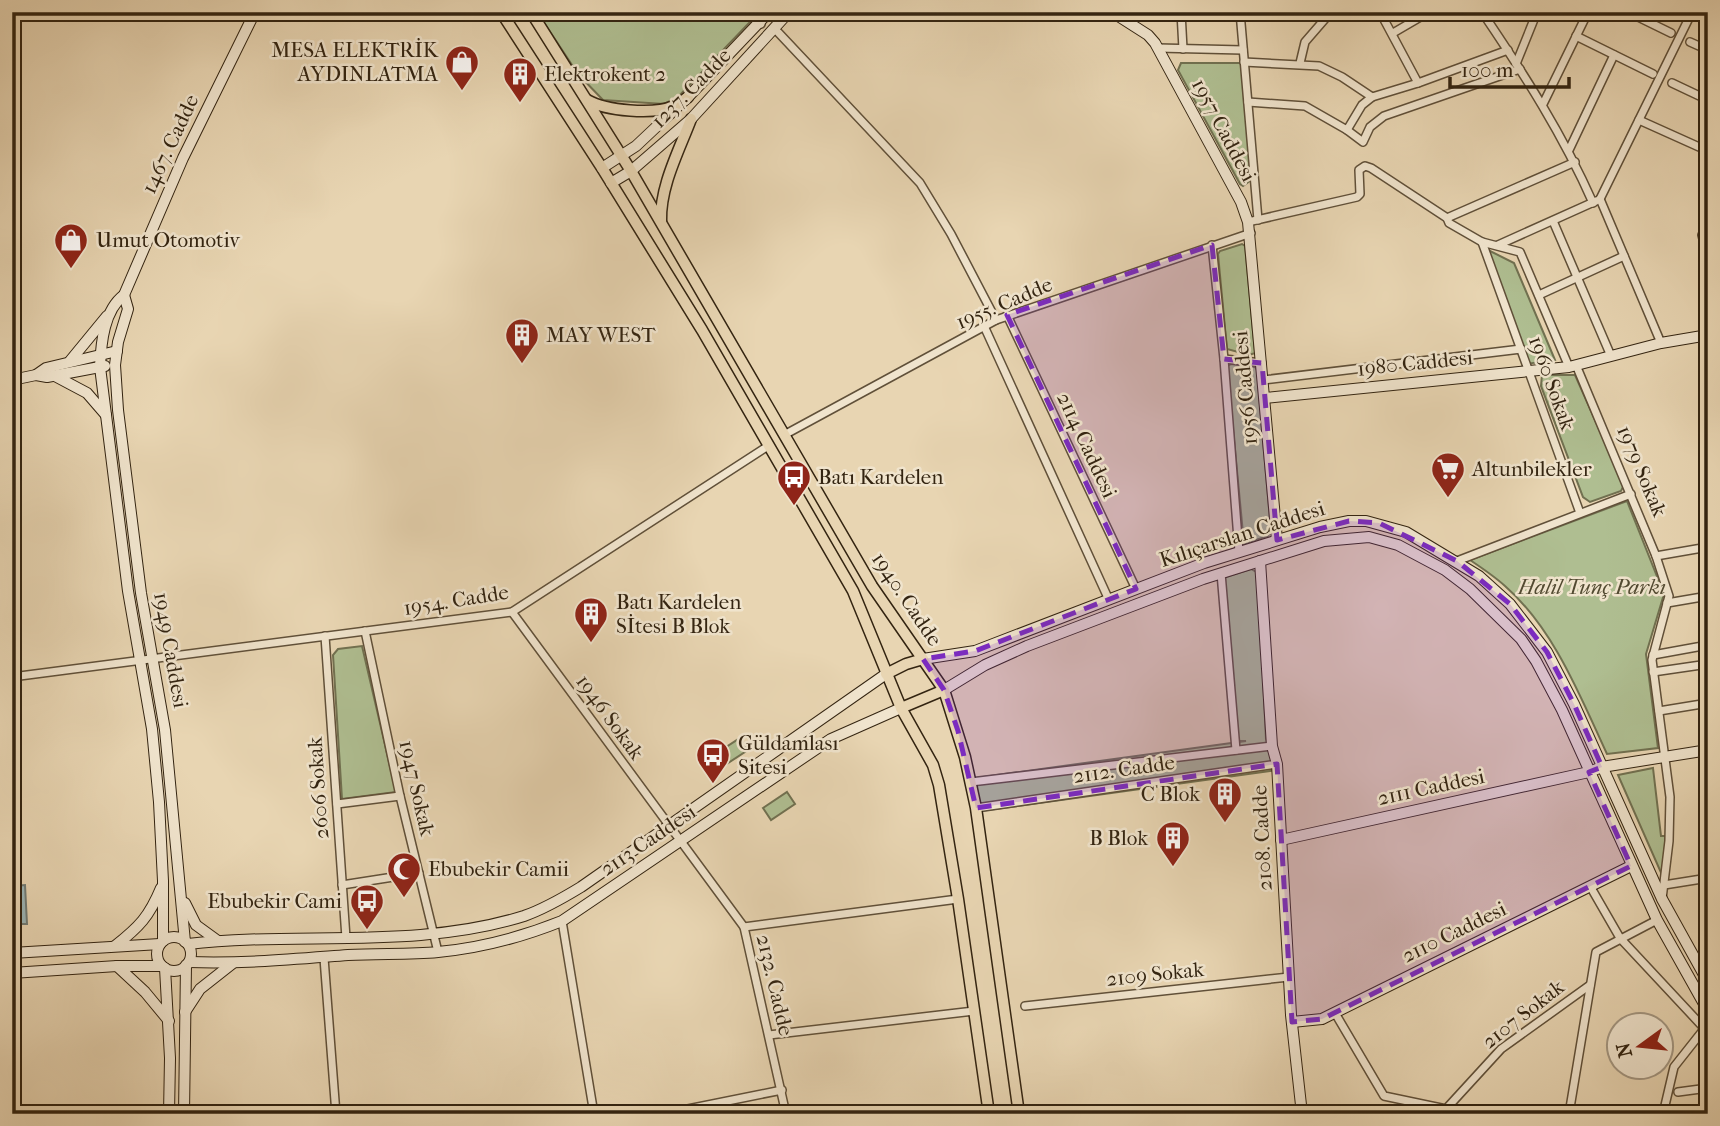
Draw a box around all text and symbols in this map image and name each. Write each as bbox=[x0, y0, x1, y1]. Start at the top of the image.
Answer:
place label: MESA ELEKTRİK AYDINLATMA bbox=[271, 38, 440, 86]
shop icon: MESA ELEKTRİK AYDINLATMA bbox=[443, 43, 481, 92]
street label: 1237. Cadde bbox=[646, 43, 736, 133]
scale bar bbox=[1450, 46, 1570, 90]
building icon: Elektrokent 2 bbox=[501, 55, 539, 104]
text: 100 m bbox=[1461, 58, 1514, 82]
place label: Elektrokent 2 bbox=[544, 62, 666, 86]
street label: 1957 Caddesi bbox=[1187, 74, 1261, 186]
street label: 1467. Cadde bbox=[137, 91, 203, 197]
shop icon: Umut Otomotiv bbox=[52, 221, 90, 270]
place label: Umut Otomotiv bbox=[96, 228, 240, 252]
street label: 1955. Cadde bbox=[952, 272, 1056, 334]
building icon: MAY WEST bbox=[503, 316, 541, 365]
place label: MAY WEST bbox=[546, 323, 656, 347]
street label: 1956 Caddesi bbox=[1228, 330, 1262, 446]
street label: 1960 Sokak bbox=[1524, 333, 1580, 434]
street label: 1980 Caddesi bbox=[1356, 345, 1474, 381]
street label: 2114 Caddesi bbox=[1052, 388, 1122, 502]
street label: 1979 Sokak bbox=[1612, 422, 1672, 520]
supermarket icon: Altunbilekler bbox=[1429, 450, 1467, 499]
place label: Altunbilekler bbox=[1471, 457, 1592, 481]
bus stop icon: Batı Kardelen bbox=[775, 458, 813, 507]
place label: Batı Kardelen bbox=[818, 465, 943, 489]
street label: Kılıçarslan Caddesi bbox=[1156, 496, 1328, 572]
street label: 1940. Cadde bbox=[867, 548, 947, 650]
park label: Halil Tunç Parkı bbox=[1517, 575, 1666, 599]
street label: 1954. Cadde bbox=[402, 580, 510, 620]
street label: 1949 Caddesi bbox=[149, 590, 193, 710]
place label: Batı Kardelen Sİtesi B Blok bbox=[616, 590, 741, 638]
building icon: Batı Kardelen Sİtesi B Blok bbox=[572, 595, 610, 644]
street label: 1946 Sokak bbox=[571, 670, 649, 764]
place label: Güldamlası Sitesi bbox=[738, 731, 839, 779]
street label: 2606 Sokak bbox=[302, 736, 334, 840]
bus stop icon: Güldamlası Sitesi bbox=[694, 736, 732, 785]
street label: 1947 Sokak bbox=[394, 738, 440, 838]
street label: 2112. Cadde bbox=[1072, 750, 1176, 788]
street label: 2111 Caddesi bbox=[1375, 764, 1487, 810]
building icon: C Blok bbox=[1206, 775, 1244, 824]
place label: C Blok bbox=[1141, 782, 1200, 806]
street label: 2108. Cadde bbox=[1247, 784, 1277, 892]
street label: 2113 Caddesi bbox=[596, 799, 700, 881]
building icon: B Blok bbox=[1154, 819, 1192, 868]
place label: B Blok bbox=[1089, 826, 1148, 850]
mosque icon: Ebubekir Camii bbox=[385, 850, 423, 899]
place label: Ebubekir Camii bbox=[428, 857, 569, 881]
bus stop icon: Ebubekir Cami bbox=[348, 882, 386, 931]
place label: Ebubekir Cami bbox=[207, 889, 342, 913]
street label: 2110 Caddesi bbox=[1398, 896, 1510, 968]
street label: 2132. Cadde bbox=[752, 932, 798, 1038]
street label: 2109 Sokak bbox=[1105, 957, 1205, 991]
street label: 2107 Sokak bbox=[1477, 975, 1569, 1053]
north arrow bbox=[1604, 1010, 1674, 1080]
text: N bbox=[1612, 1040, 1637, 1060]

